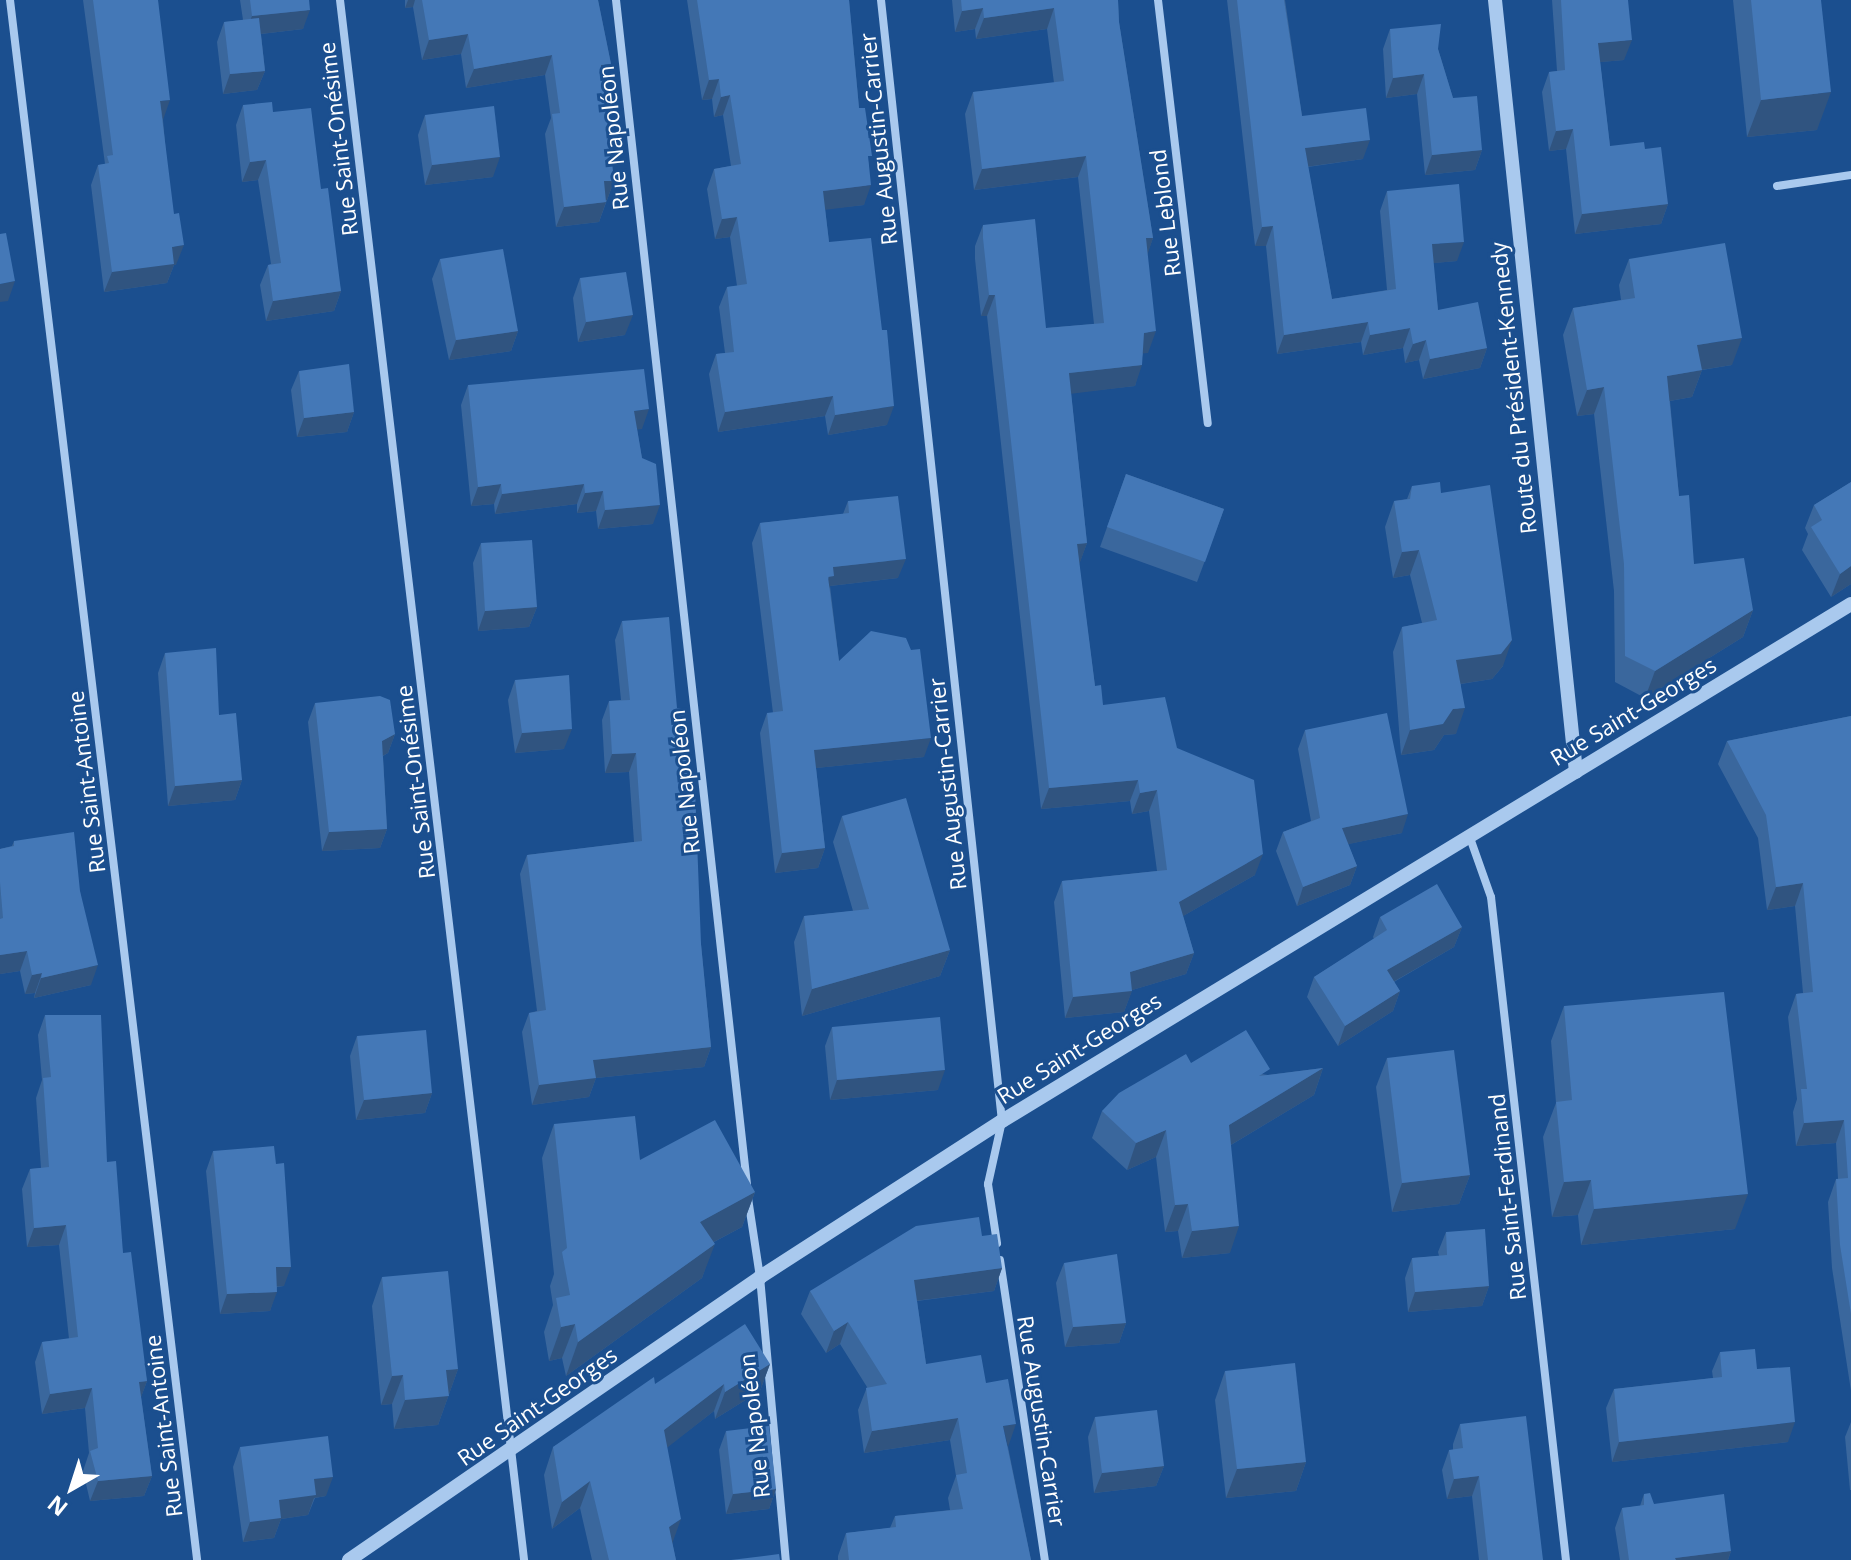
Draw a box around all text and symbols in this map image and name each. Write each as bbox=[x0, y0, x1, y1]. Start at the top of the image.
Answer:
street label: Rue Augustin-Carrier bbox=[854, 32, 902, 246]
street label: Rue Saint-Onésime bbox=[313, 41, 363, 237]
street label: Rue Napoléon bbox=[592, 64, 634, 212]
street label: Rue Leblond bbox=[1144, 148, 1186, 278]
street label: Route du Président-Kennedy bbox=[1485, 241, 1541, 535]
street label: Rue Saint-Georges bbox=[1545, 651, 1721, 771]
street label: Rue Augustin-Carrier bbox=[923, 677, 971, 891]
street label: Rue Saint-Onésime bbox=[390, 684, 440, 880]
street label: Rue Saint-Antoine bbox=[62, 689, 110, 875]
street label: Rue Napoléon bbox=[663, 708, 705, 856]
street label: Rue Saint-Georges bbox=[992, 987, 1166, 1109]
street label: Rue Saint-Ferdinand bbox=[1483, 1092, 1531, 1302]
street label: Rue Augustin-Carrier bbox=[1012, 1314, 1072, 1528]
street label: Rue Saint-Antoine bbox=[139, 1333, 187, 1519]
street label: Rue Saint-Georges bbox=[452, 1341, 622, 1471]
street label: Rue Napoléon bbox=[733, 1352, 775, 1500]
north arrow bbox=[32, 1448, 112, 1528]
text: N bbox=[41, 1489, 73, 1524]

